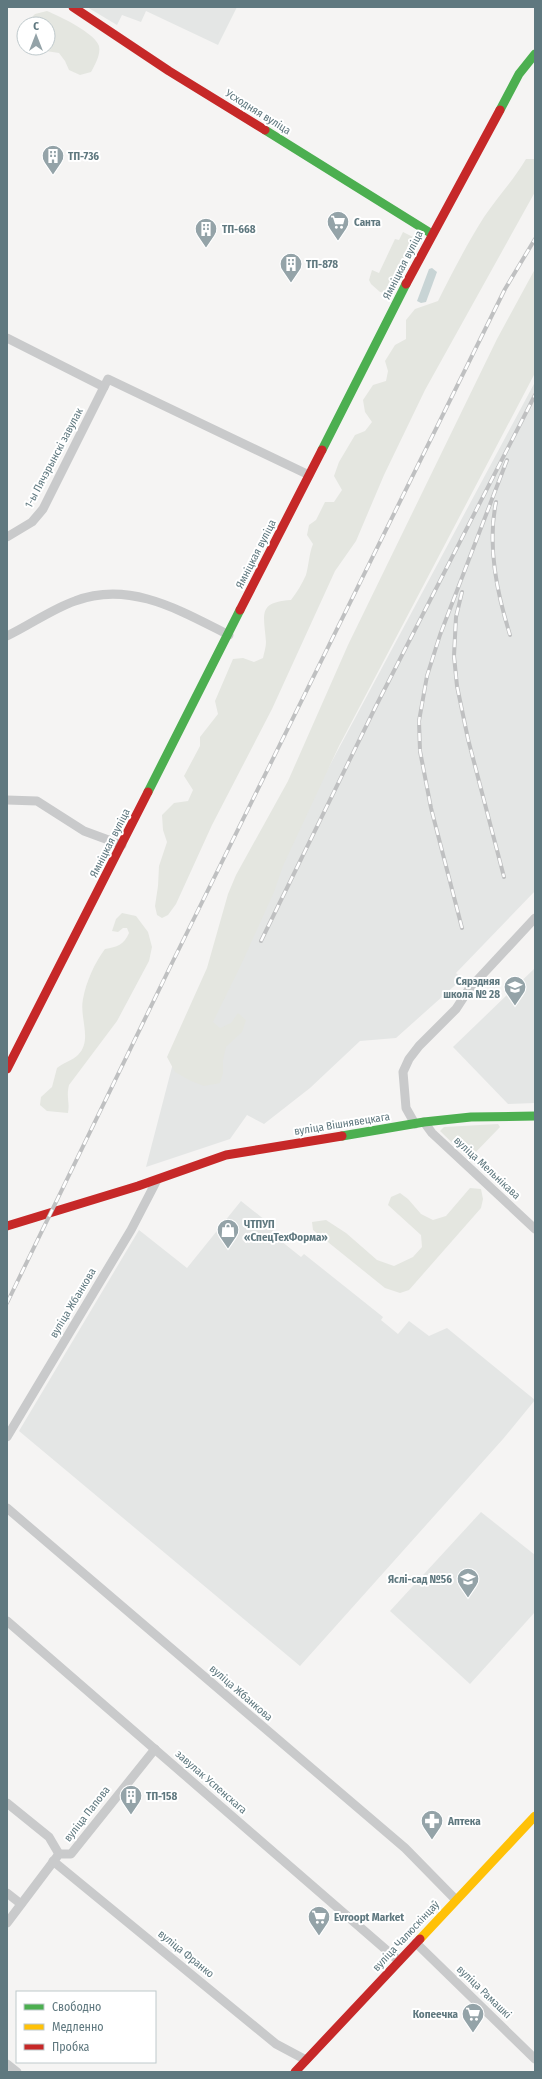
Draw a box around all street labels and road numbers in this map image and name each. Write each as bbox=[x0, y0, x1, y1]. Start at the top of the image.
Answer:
street label: Усходняя вуліца bbox=[222, 86, 293, 137]
street label: Ямніцкая вуліца bbox=[380, 228, 426, 302]
street label: 1-ы Пячэрынскі завулак bbox=[22, 405, 86, 510]
street label: Ямніцкая вуліца bbox=[233, 517, 279, 591]
street label: Ямніцкая вуліца bbox=[87, 806, 133, 880]
street label: вуліца Вішнявецкага bbox=[293, 1110, 391, 1138]
street label: вуліца Мельнікава bbox=[451, 1134, 523, 1202]
street label: вуліца Жбанкова bbox=[47, 1266, 99, 1340]
street label: вуліца Жбанкова bbox=[207, 1662, 275, 1724]
street label: завулак Успенскага bbox=[173, 1748, 249, 1816]
street label: вуліца Папова bbox=[61, 1784, 113, 1844]
street label: вуліца Чалюскінцаў bbox=[370, 1898, 442, 1974]
street label: вуліца Франко bbox=[155, 1927, 217, 1981]
street label: вуліца Рамашкі bbox=[454, 1963, 514, 2021]

